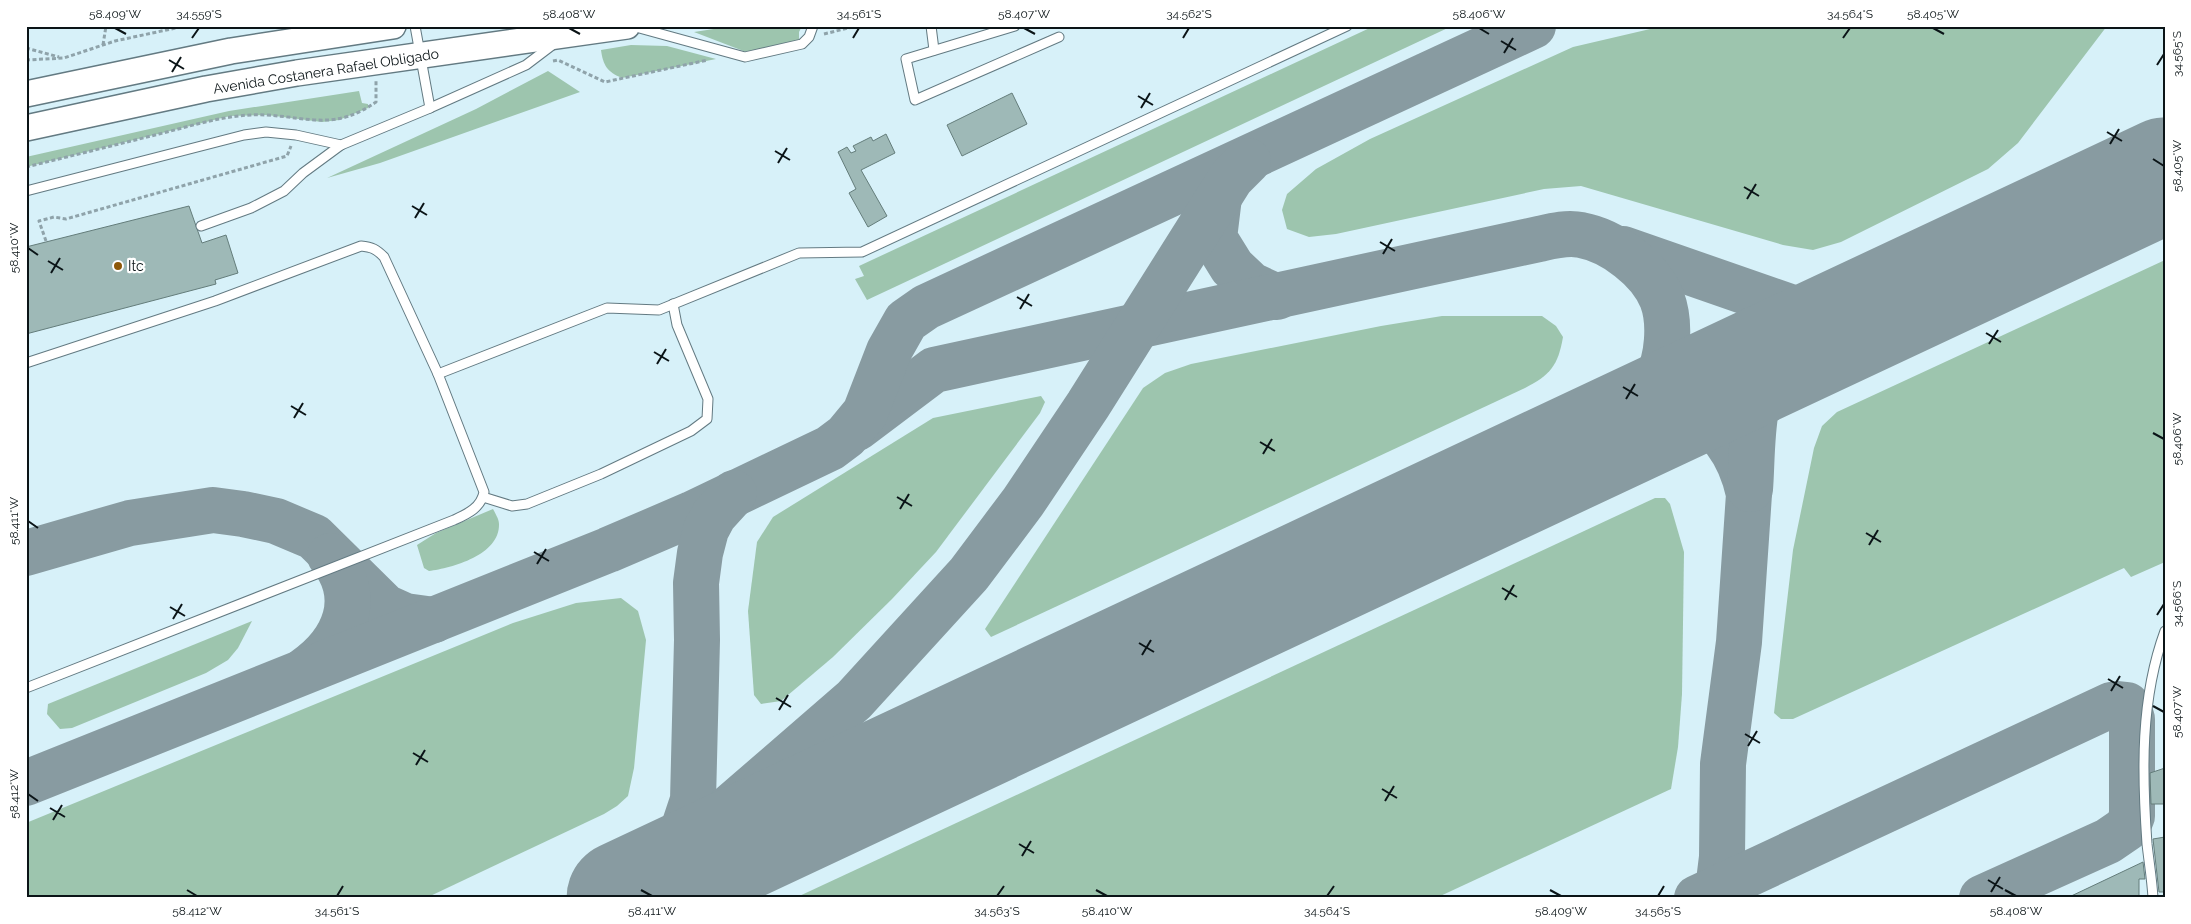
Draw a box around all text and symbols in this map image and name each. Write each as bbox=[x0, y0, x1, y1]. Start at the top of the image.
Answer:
text: 58.409°W bbox=[89, 7, 142, 21]
text: 34.559°S bbox=[176, 7, 222, 21]
text: 58.408°W bbox=[543, 7, 596, 21]
text: 34.561°S bbox=[837, 7, 881, 21]
text: 58.407°W bbox=[998, 7, 1050, 21]
text: 34.562°S bbox=[1166, 7, 1212, 21]
text: 58.406°W bbox=[1453, 7, 1506, 21]
text: 34.564°S bbox=[1827, 7, 1873, 21]
text: 58.405°W bbox=[1907, 7, 1959, 21]
text: 34.565°S bbox=[2170, 31, 2184, 77]
street label: Avenida Costanera Rafael Obligado bbox=[212, 45, 440, 97]
text: 58.405°W bbox=[2170, 140, 2184, 192]
text: 58.410°W bbox=[7, 222, 21, 273]
place label: Itc bbox=[128, 258, 144, 274]
marker: Itc bbox=[112, 260, 124, 272]
text: 58.406°W bbox=[2170, 412, 2184, 465]
text: 58.411°W bbox=[7, 496, 21, 545]
text: 34.566°S bbox=[2170, 581, 2184, 627]
text: 58.407°W bbox=[2170, 686, 2184, 738]
text: 58.412°W bbox=[7, 769, 21, 819]
text: 58.412°W bbox=[172, 904, 222, 918]
text: 34.561°S bbox=[315, 904, 359, 918]
text: 58.411°W bbox=[628, 904, 677, 918]
text: 34.563°S bbox=[974, 904, 1020, 918]
text: 58.410°W bbox=[1082, 904, 1133, 918]
text: 34.564°S bbox=[1304, 904, 1350, 918]
text: 58.409°W bbox=[1535, 904, 1588, 918]
text: 34.565°S bbox=[1635, 904, 1681, 918]
text: 58.408°W bbox=[1990, 904, 2043, 918]

